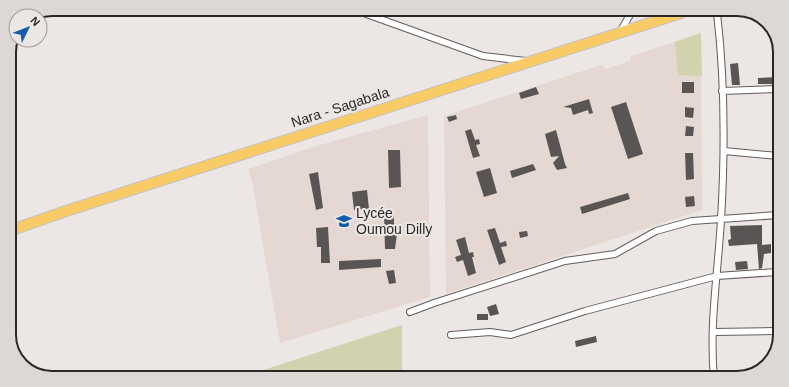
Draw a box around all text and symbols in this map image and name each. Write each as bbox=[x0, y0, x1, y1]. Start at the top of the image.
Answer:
north arrow bbox=[8, 8, 48, 48]
text: N bbox=[28, 14, 42, 28]
street label: Nara - Sagabala bbox=[289, 84, 391, 130]
place label: Lycée Oumou Dilly bbox=[356, 205, 432, 237]
school or university icon: Lycée Oumou Dilly bbox=[335, 212, 353, 230]

